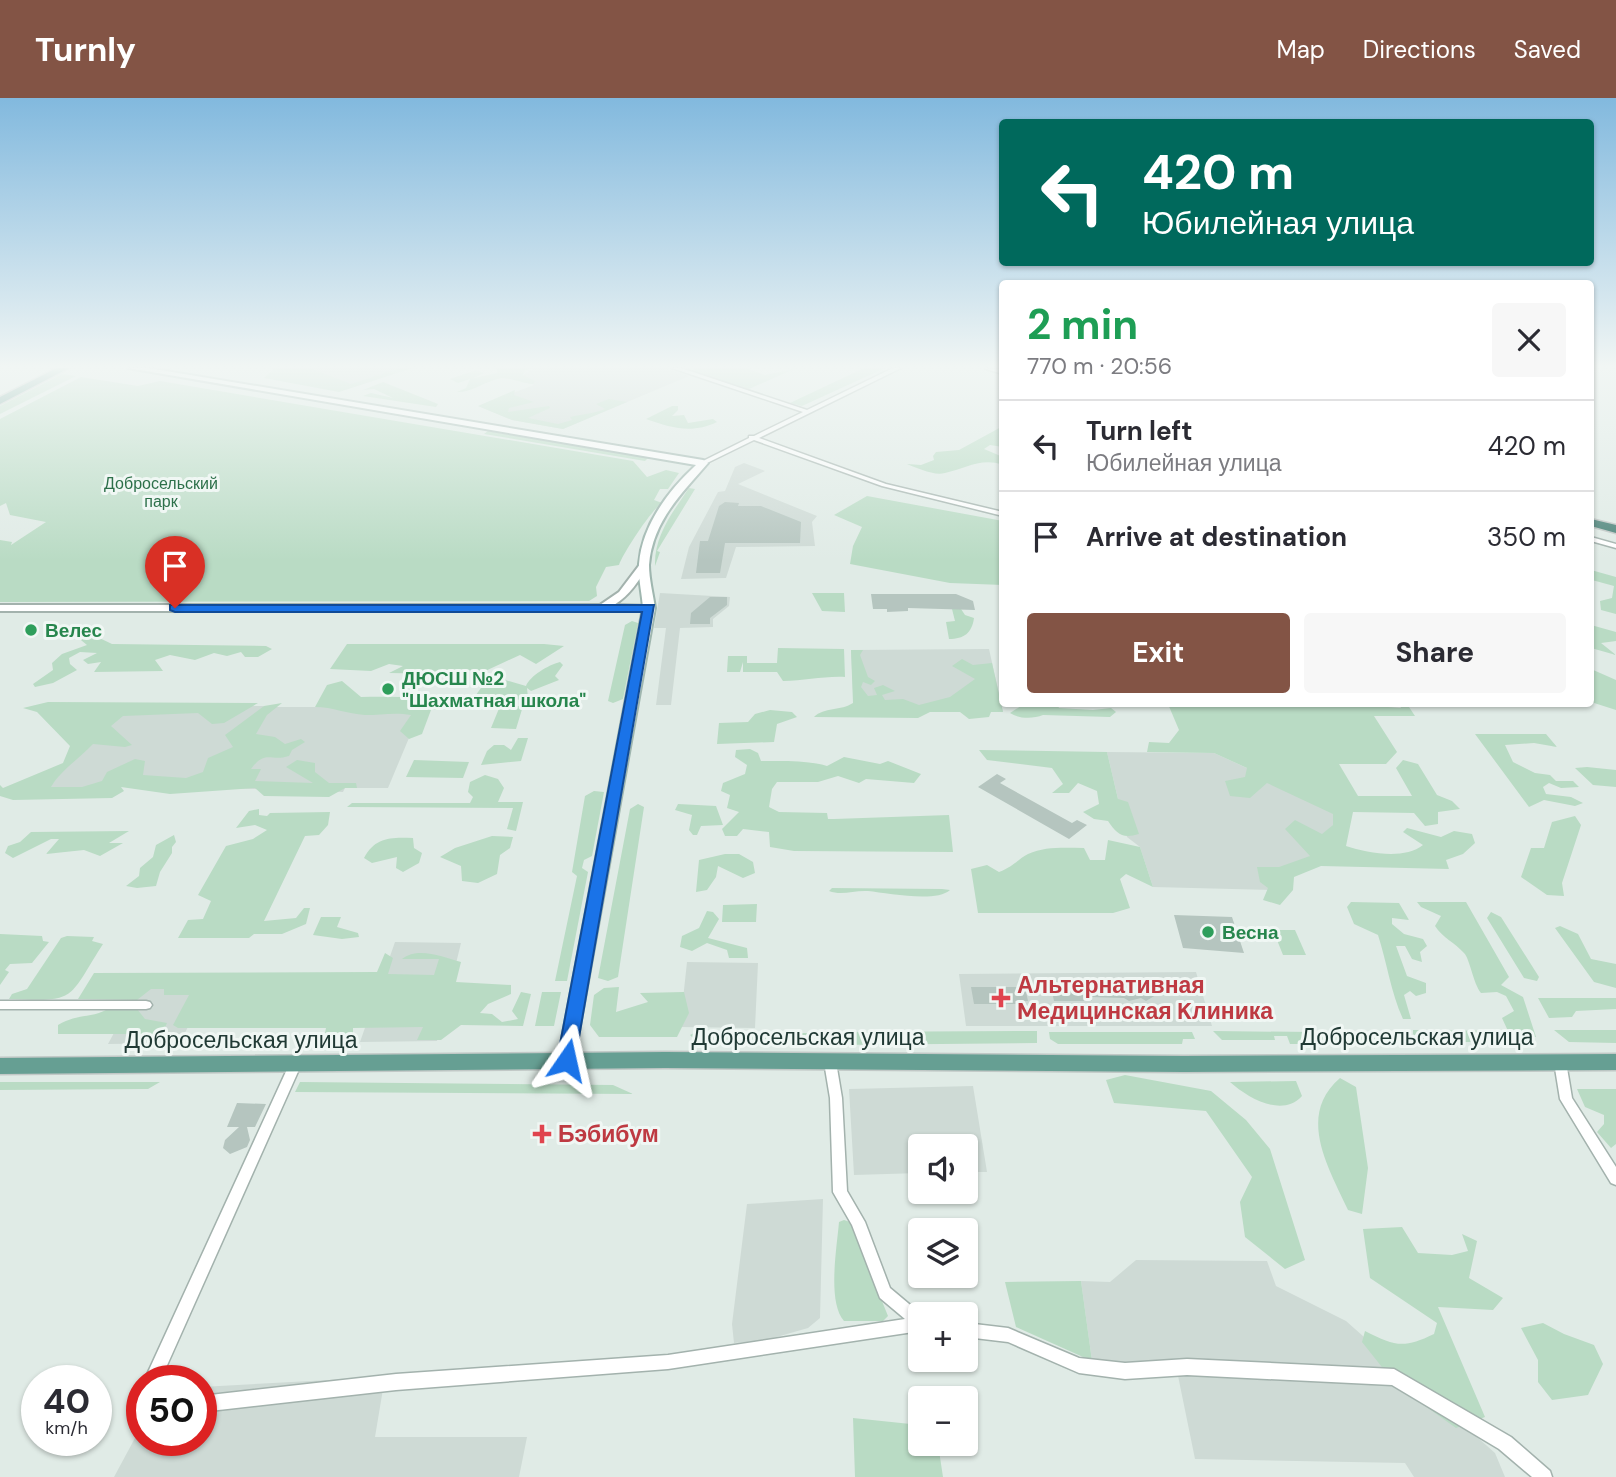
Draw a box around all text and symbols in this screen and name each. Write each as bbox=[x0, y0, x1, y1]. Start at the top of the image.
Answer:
text: Turnly bbox=[35, 28, 136, 71]
text: Map bbox=[1277, 34, 1325, 65]
text: Directions bbox=[1363, 34, 1476, 65]
text: Saved bbox=[1514, 34, 1581, 65]
text: 420 m bbox=[1142, 140, 1294, 204]
icon: left bbox=[1027, 147, 1118, 238]
text: Юбилейная улица bbox=[1142, 202, 1414, 244]
text: 2 min bbox=[1027, 297, 1138, 352]
button: close bbox=[1492, 303, 1566, 377]
text: 770 m · 20:56 bbox=[1027, 351, 1172, 381]
text: Turn left bbox=[1086, 414, 1193, 448]
icon: left bbox=[1027, 427, 1065, 465]
text: 420 m bbox=[1488, 429, 1566, 463]
text: Юбилейная улица bbox=[1086, 448, 1282, 478]
park label: Добросельский парк bbox=[104, 473, 218, 512]
icon: arrive bbox=[1027, 518, 1065, 556]
text: Arrive at destination bbox=[1086, 520, 1347, 554]
text: 350 m bbox=[1487, 520, 1566, 554]
pin bbox=[145, 536, 205, 608]
icon: arrive bbox=[156, 547, 194, 585]
button: Exit bbox=[1027, 613, 1290, 693]
button: Share bbox=[1304, 613, 1566, 693]
place label: Велес bbox=[45, 618, 102, 643]
marker: Велес bbox=[23, 622, 39, 638]
place label: ДЮСШ №2 "Шахматная школа" bbox=[402, 666, 586, 713]
marker: ДЮСШ №2 "Шахматная школа" bbox=[380, 681, 396, 697]
place label: Весна bbox=[1222, 920, 1279, 945]
marker: Весна bbox=[1200, 924, 1216, 940]
place label: Альтернативная Mедицинская Kлиника bbox=[1017, 970, 1273, 1026]
marker: Альтернативная Mедицинская Kлиника bbox=[991, 988, 1011, 1008]
street label: Добросельская улица bbox=[692, 1022, 925, 1052]
street label: Добросельская улица bbox=[1301, 1022, 1534, 1052]
position arrow bbox=[530, 1023, 604, 1097]
street label: Добросельская улица bbox=[125, 1025, 358, 1055]
place label: Бэбибум bbox=[558, 1119, 659, 1149]
marker: Бэбибум bbox=[532, 1124, 552, 1144]
map controls bbox=[908, 1134, 978, 1456]
button: sound bbox=[908, 1134, 978, 1204]
button: layers bbox=[908, 1218, 978, 1288]
button: + bbox=[908, 1302, 978, 1372]
speed limit sign: 50 bbox=[126, 1365, 217, 1456]
text: 40 bbox=[43, 1378, 90, 1424]
button: − bbox=[908, 1386, 978, 1456]
text: km/h bbox=[45, 1416, 88, 1440]

